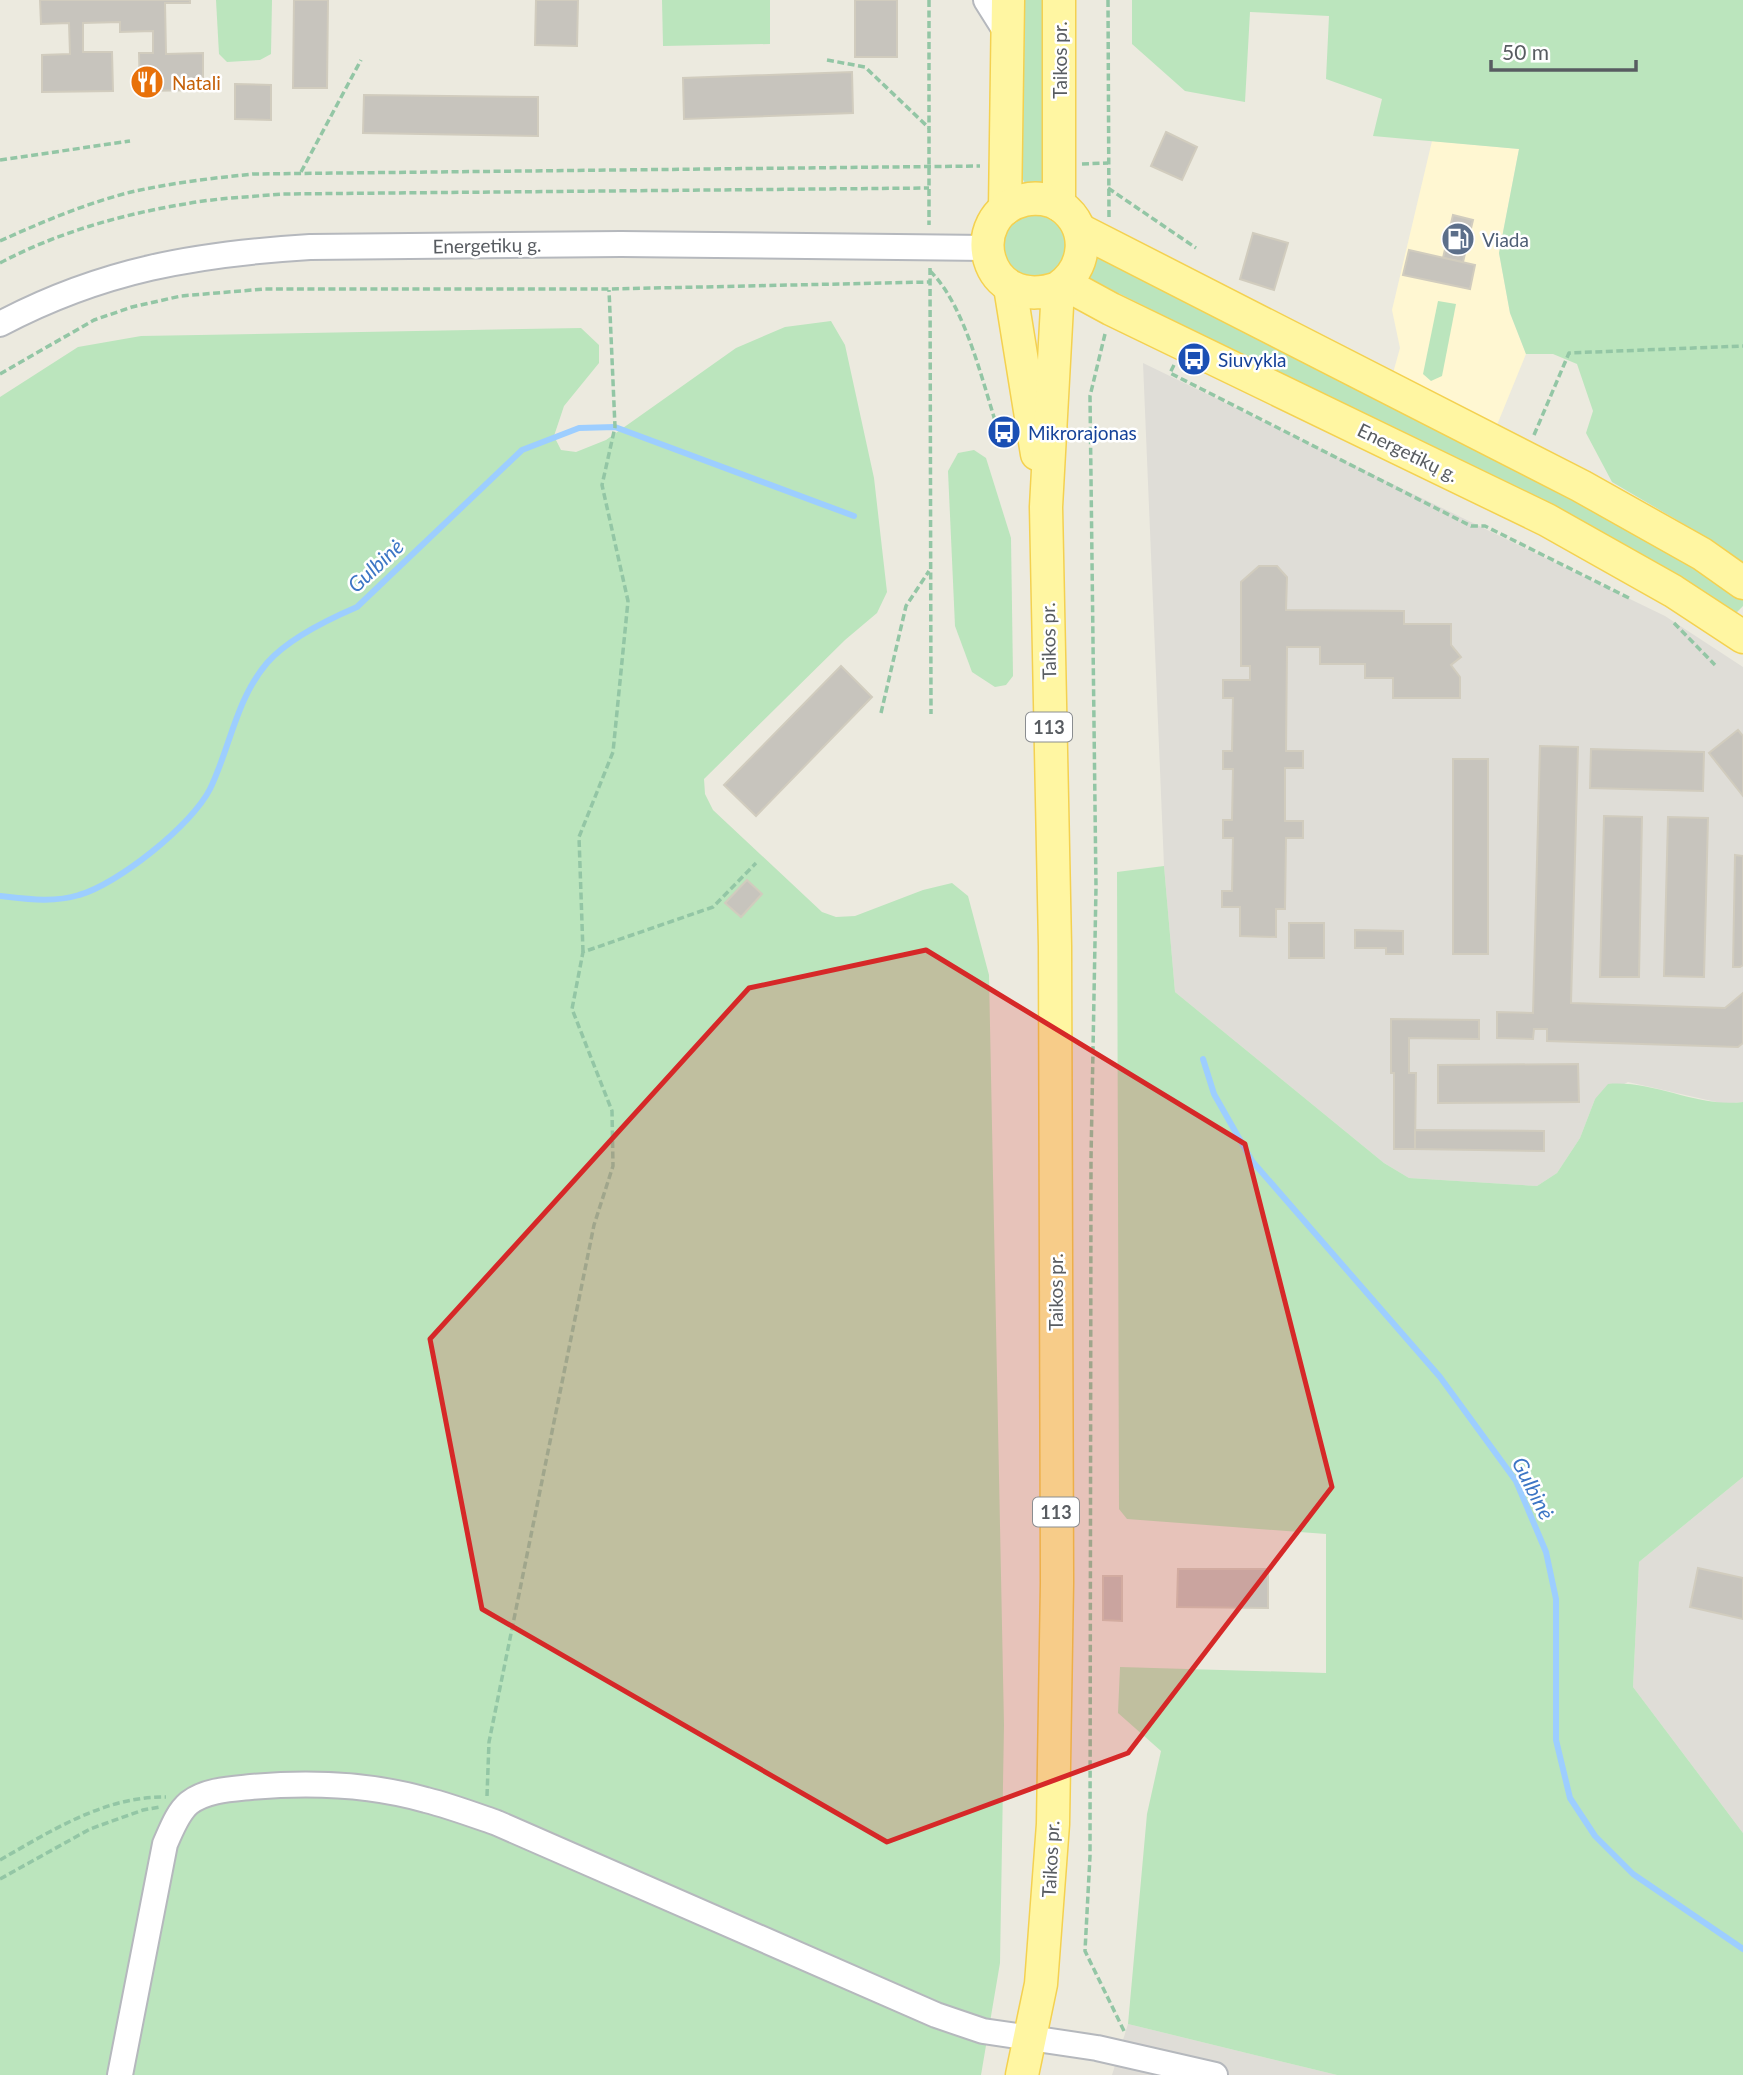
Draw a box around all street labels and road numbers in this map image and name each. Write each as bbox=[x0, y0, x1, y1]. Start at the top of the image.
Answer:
street label: Taikos pr. bbox=[1048, 21, 1071, 99]
street label: Energetikų g. bbox=[432, 233, 542, 257]
street label: Energetikų g. bbox=[1354, 418, 1462, 486]
street label: Taikos pr. bbox=[1036, 602, 1060, 680]
road number: 113 bbox=[1026, 712, 1072, 742]
street label: Taikos pr. bbox=[1044, 1253, 1067, 1331]
road number: 113 bbox=[1033, 1498, 1079, 1526]
street label: Taikos pr. bbox=[1036, 1820, 1064, 1898]

